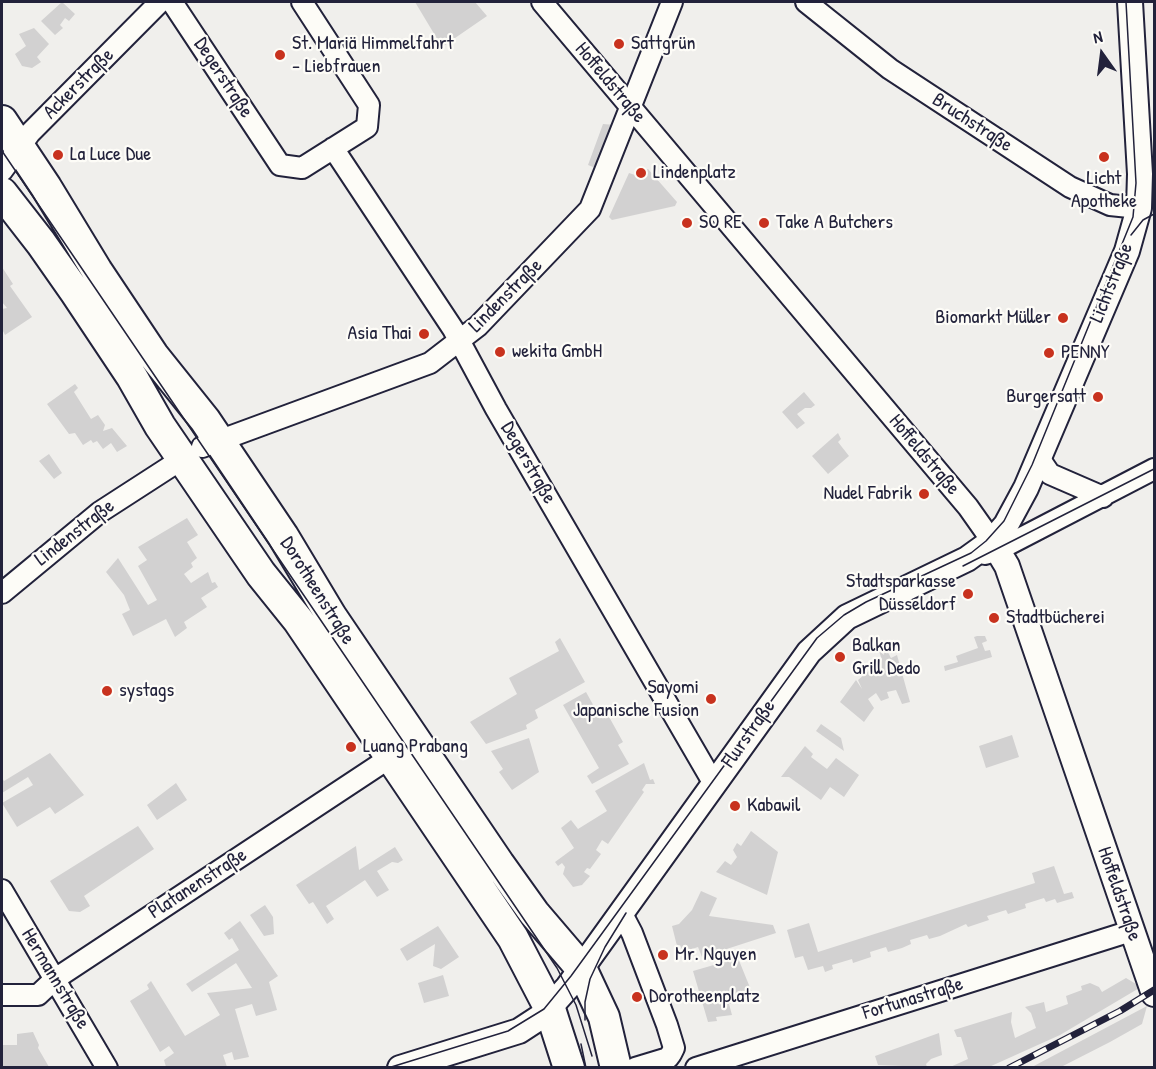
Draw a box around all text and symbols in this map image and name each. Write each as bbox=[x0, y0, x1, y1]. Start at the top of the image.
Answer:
north arrow bbox=[1072, 24, 1132, 84]
text: N bbox=[1091, 25, 1104, 48]
place label: St. Mariä Himmelfahrt - Liebfrauen bbox=[292, 32, 454, 79]
place label: Sattgrün bbox=[631, 32, 695, 56]
street label: Degerstraße bbox=[188, 33, 258, 123]
marker: Sattgrün bbox=[612, 37, 626, 51]
street label: Hoffeldstraße bbox=[569, 38, 651, 128]
street label: Ackerstraße bbox=[39, 44, 119, 124]
marker: St. Mariä Himmelfahrt - Liebfrauen bbox=[273, 48, 287, 62]
street label: Bruchstraße bbox=[927, 88, 1017, 158]
place label: La Luce Due bbox=[70, 143, 151, 167]
marker: La Luce Due bbox=[51, 148, 65, 162]
marker: Licht Apotheke bbox=[1097, 150, 1111, 164]
place label: Lindenplatz bbox=[653, 161, 736, 185]
marker: Lindenplatz bbox=[634, 166, 648, 180]
place label: Licht Apotheke bbox=[1071, 167, 1137, 214]
place label: SO RE bbox=[699, 211, 742, 235]
place label: Take A Butchers bbox=[776, 211, 893, 235]
marker: SO RE bbox=[680, 216, 694, 230]
marker: Take A Butchers bbox=[757, 216, 771, 230]
street label: Lichtstraße bbox=[1085, 240, 1139, 326]
street label: Lindenstraße bbox=[464, 254, 548, 338]
place label: Biomarkt Müller bbox=[935, 306, 1051, 330]
marker: Biomarkt Müller bbox=[1056, 311, 1070, 325]
place label: Asia Thai bbox=[348, 322, 412, 346]
marker: Asia Thai bbox=[417, 327, 431, 341]
place label: wekita GmbH bbox=[512, 340, 602, 364]
place label: PENNY bbox=[1061, 341, 1110, 365]
marker: wekita GmbH bbox=[493, 345, 507, 359]
marker: PENNY bbox=[1042, 346, 1056, 360]
place label: Burgersatt bbox=[1006, 385, 1086, 409]
marker: Burgersatt bbox=[1091, 390, 1105, 404]
street label: Hoffeldstraße bbox=[883, 410, 965, 500]
street label: Degerstraße bbox=[495, 418, 561, 508]
place label: Nudel Fabrik bbox=[824, 482, 912, 506]
marker: Nudel Fabrik bbox=[917, 487, 931, 501]
street label: Lindenstraße bbox=[30, 494, 120, 572]
street label: Dorotheenstraße bbox=[274, 533, 360, 649]
place label: Stadtsparkasse Düsseldorf bbox=[846, 570, 956, 617]
marker: Stadtsparkasse Düsseldorf bbox=[961, 587, 975, 601]
place label: Stadtbücherei bbox=[1006, 606, 1105, 630]
marker: Stadtbücherei bbox=[987, 611, 1001, 625]
place label: Balkan Grill Dedo bbox=[852, 634, 920, 681]
marker: Balkan Grill Dedo bbox=[833, 650, 847, 664]
place label: Sayomi Japanische Fusion bbox=[573, 676, 699, 723]
place label: systags bbox=[119, 679, 174, 703]
marker: systags bbox=[100, 684, 114, 698]
marker: Sayomi Japanische Fusion bbox=[704, 692, 718, 706]
street label: Flurstraße bbox=[717, 696, 781, 772]
place label: Luang Prabang bbox=[363, 735, 468, 759]
marker: Luang Prabang bbox=[344, 740, 358, 754]
place label: Kabawil bbox=[747, 794, 800, 818]
marker: Kabawil bbox=[728, 799, 742, 813]
street label: Platanenstraße bbox=[144, 843, 252, 925]
street label: Hoffeldstraße bbox=[1092, 844, 1146, 944]
street label: Hermannstraße bbox=[16, 924, 94, 1034]
place label: Mr. Nguyen bbox=[675, 943, 756, 967]
marker: Mr. Nguyen bbox=[656, 948, 670, 962]
street label: Fortunastraße bbox=[860, 972, 966, 1026]
place label: Dorotheenplatz bbox=[649, 985, 760, 1009]
marker: Dorotheenplatz bbox=[630, 990, 644, 1004]

